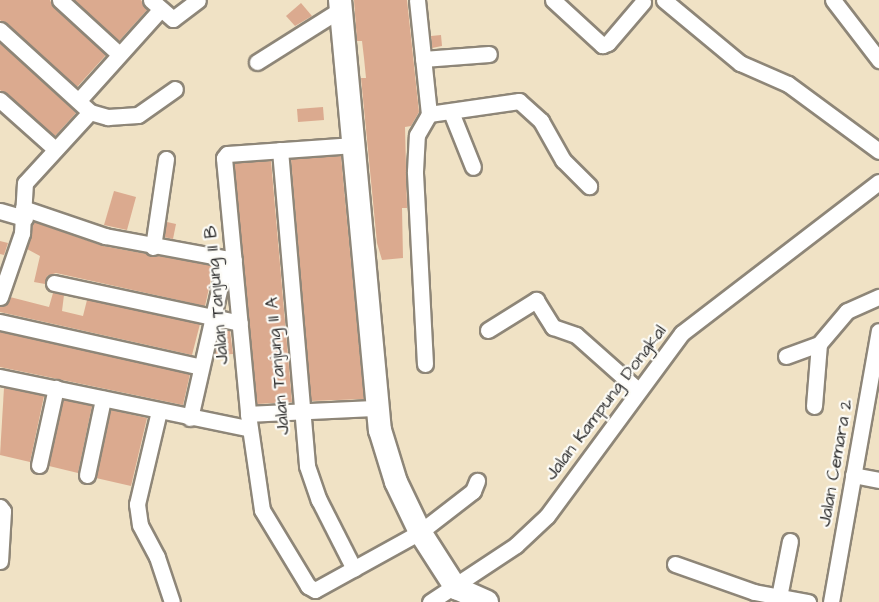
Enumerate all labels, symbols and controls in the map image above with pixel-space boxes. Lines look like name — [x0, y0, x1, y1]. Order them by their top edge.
street label: Jalan Tanjung II B — [200, 225, 234, 365]
street label: Jalan Tanjung II A — [261, 296, 295, 436]
street label: Jalan Kampung Dongkal — [541, 321, 671, 485]
street label: Jalan Cemara 2 — [814, 398, 858, 528]

